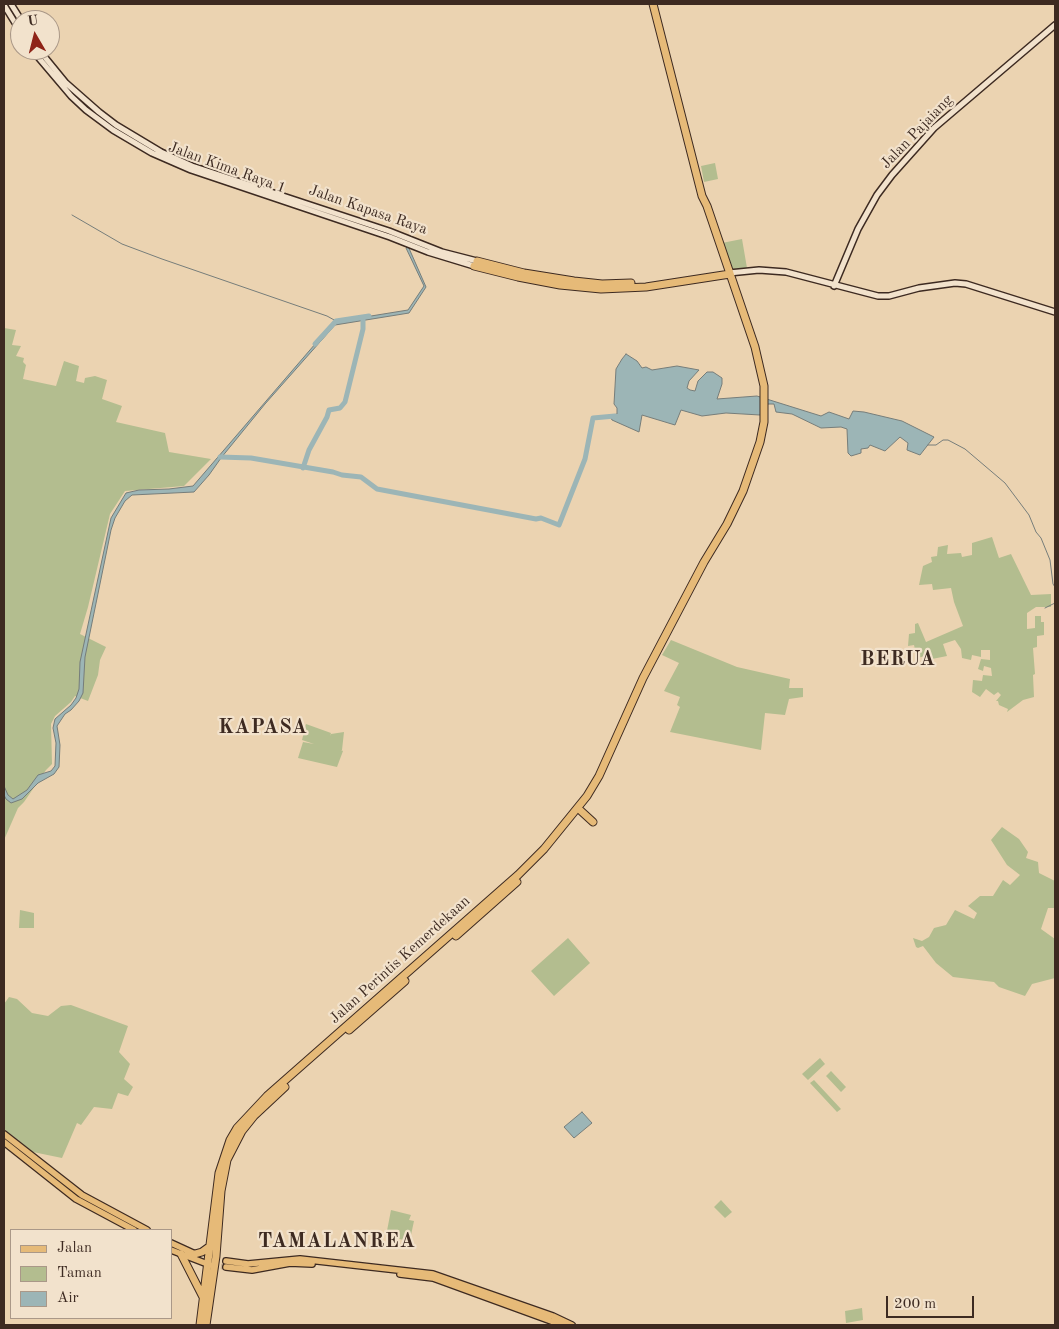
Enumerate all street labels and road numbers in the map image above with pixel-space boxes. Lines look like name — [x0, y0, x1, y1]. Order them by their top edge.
street label: Jalan Pajaiang — [877, 91, 957, 173]
street label: Jalan Kima Raya 1 — [166, 138, 288, 198]
street label: Jalan Kapasa Raya — [306, 181, 430, 239]
street label: Jalan Perintis Kemerdekaan — [326, 892, 474, 1028]

